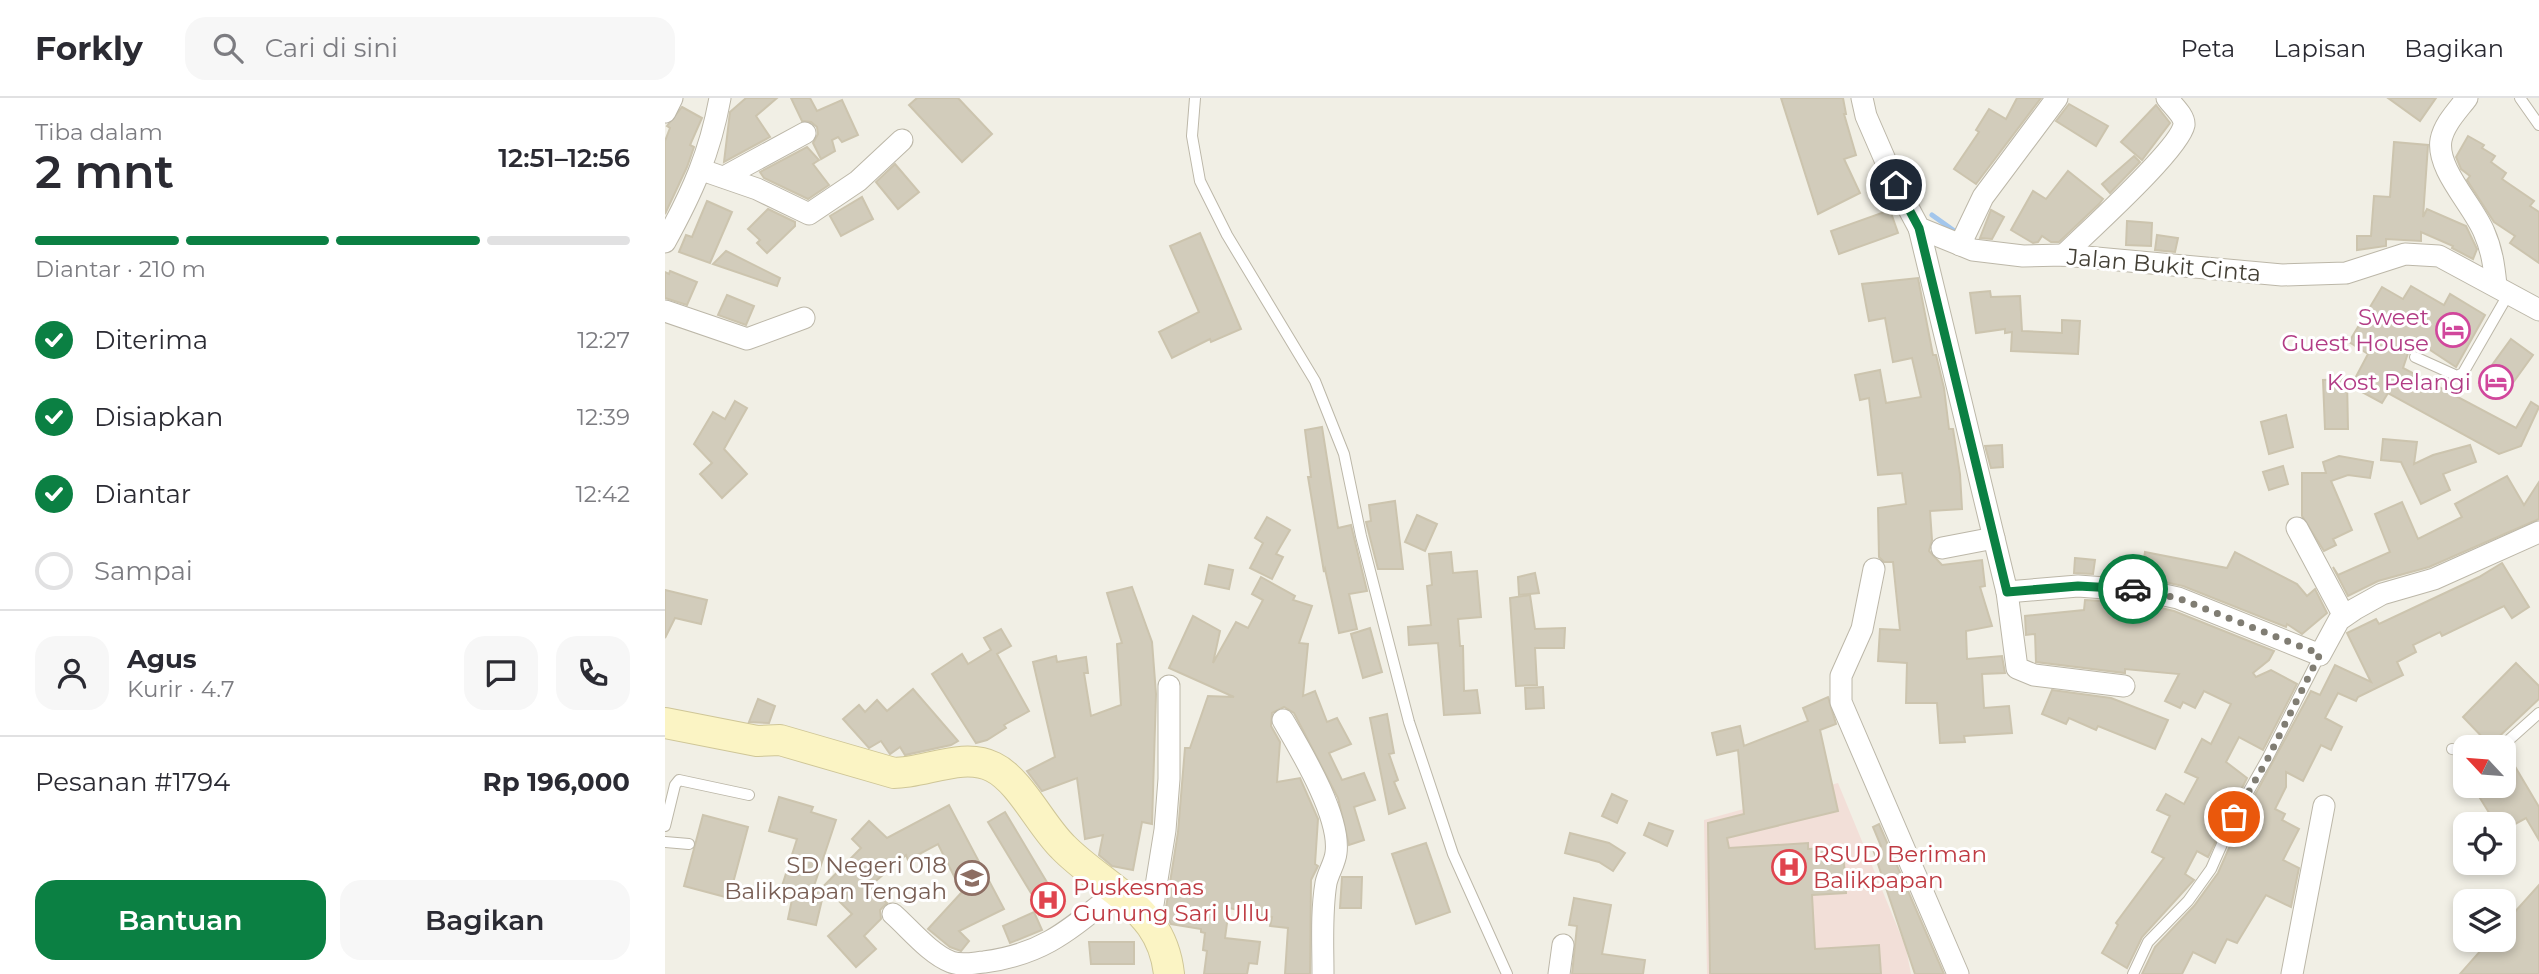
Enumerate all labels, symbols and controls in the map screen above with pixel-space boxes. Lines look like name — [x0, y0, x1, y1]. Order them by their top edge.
search box — [185, 17, 675, 80]
text: Forkly — [35, 28, 143, 68]
icon: search — [209, 29, 247, 67]
text: Cari di sini — [265, 32, 398, 64]
text: Peta — [2180, 34, 2235, 63]
text: Lapisan — [2273, 34, 2366, 63]
text: Bagikan — [2404, 34, 2504, 63]
text: Tiba dalam — [35, 118, 163, 146]
text: 12:51–12:56 — [498, 142, 630, 174]
text: 2 mnt — [35, 143, 174, 200]
pin — [1866, 155, 1926, 215]
icon: home — [1877, 166, 1915, 204]
street label: Jalan Bukit Cinta — [2065, 242, 2262, 287]
text: Diantar · 210 m — [35, 255, 206, 283]
place label: Sweet Guest House — [2282, 303, 2429, 357]
hotel icon: Sweet Guest House — [2434, 311, 2472, 349]
icon: check — [35, 321, 73, 359]
text: Diterima — [94, 324, 208, 356]
text: 12:27 — [577, 326, 630, 354]
hotel icon: Kost Pelangi — [2477, 363, 2515, 401]
place label: Kost Pelangi — [2327, 368, 2471, 396]
icon: check — [35, 398, 73, 436]
text: Disiapkan — [94, 401, 223, 433]
text: 12:39 — [577, 403, 630, 431]
icon: check — [35, 475, 73, 513]
text: Diantar — [94, 478, 191, 510]
text: 12:42 — [576, 480, 630, 508]
courier — [2098, 554, 2168, 624]
text: Sampai — [94, 555, 193, 587]
icon: car — [2114, 570, 2152, 608]
button: person — [35, 636, 109, 710]
button: chat — [464, 636, 538, 710]
button: phone — [556, 636, 630, 710]
text: Agus — [127, 643, 197, 675]
text: Kurir · 4.7 — [127, 675, 234, 703]
north arrow — [2453, 735, 2517, 798]
map controls — [2453, 735, 2516, 952]
text: Pesanan #1794 — [35, 766, 230, 798]
text: Rp 196,000 — [483, 766, 630, 798]
pin — [2204, 787, 2264, 847]
icon: bag — [2215, 798, 2253, 836]
button: locate — [2453, 812, 2516, 875]
place label: RSUD Beriman Balikpapan — [1813, 840, 1987, 894]
hospital icon: RSUD Beriman Balikpapan — [1770, 848, 1808, 886]
place label: SD Negeri 018 Balikpapan Tengah — [724, 851, 947, 905]
school or university icon: SD Negeri 018 Balikpapan Tengah — [953, 859, 991, 897]
place label: Puskesmas Gunung Sari Ullu — [1073, 873, 1270, 927]
button: Bantuan — [35, 880, 326, 960]
button: Bagikan — [340, 880, 630, 960]
hospital icon: Puskesmas Gunung Sari Ullu — [1029, 881, 1067, 919]
button: layers — [2453, 889, 2516, 952]

